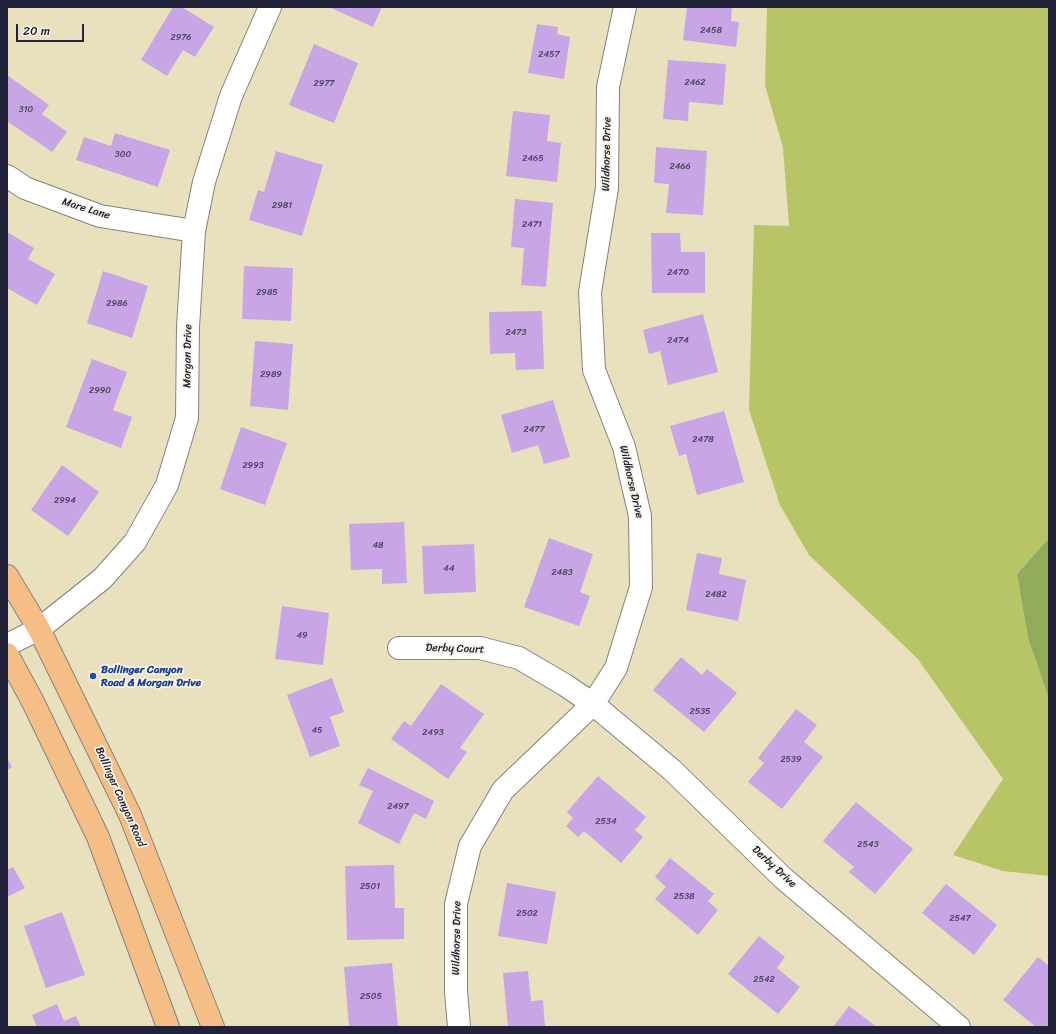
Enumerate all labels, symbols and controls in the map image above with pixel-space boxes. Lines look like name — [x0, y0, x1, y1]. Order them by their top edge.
scale bar — [18, 16, 86, 42]
text: 20 m — [23, 20, 50, 42]
house number: 2458 — [700, 26, 722, 36]
house number: 2976 — [171, 33, 191, 43]
house number: 2457 — [538, 50, 560, 60]
house number: 2462 — [684, 78, 706, 88]
house number: 2977 — [314, 79, 334, 89]
house number: 310 — [19, 105, 33, 115]
street label: Wildhorse Drive — [600, 117, 614, 191]
house number: 300 — [115, 150, 131, 160]
house number: 2465 — [522, 154, 544, 164]
house number: 2466 — [669, 162, 691, 172]
street label: Mare Lane — [60, 195, 112, 223]
house number: 2981 — [272, 201, 292, 211]
house number: 2471 — [522, 220, 542, 230]
house number: 2470 — [667, 268, 689, 278]
house number: 2985 — [256, 288, 278, 298]
house number: 2986 — [106, 299, 128, 309]
street label: Morgan Drive — [181, 324, 195, 388]
house number: 2473 — [506, 328, 526, 338]
house number: 2474 — [667, 336, 689, 346]
house number: 2989 — [260, 370, 282, 380]
house number: 2990 — [89, 386, 111, 396]
house number: 2477 — [523, 425, 545, 435]
house number: 2478 — [692, 435, 714, 445]
street label: Wildhorse Drive — [616, 444, 646, 520]
house number: 2993 — [242, 461, 264, 471]
house number: 2994 — [54, 496, 76, 506]
house number: 48 — [372, 541, 384, 551]
house number: 44 — [443, 564, 455, 574]
house number: 2483 — [551, 568, 573, 578]
house number: 2482 — [705, 590, 727, 600]
house number: 49 — [296, 631, 308, 641]
street label: Derby Court — [425, 641, 485, 657]
place label: Bollinger Canyon Road & Morgan Drive — [101, 663, 201, 689]
marker: Bollinger Canyon Road & Morgan Drive — [88, 671, 98, 681]
house number: 2535 — [689, 707, 711, 717]
house number: 45 — [311, 726, 323, 736]
house number: 2493 — [422, 728, 444, 738]
street label: Bollinger Canyon Road — [92, 745, 148, 849]
house number: 2539 — [780, 755, 802, 765]
house number: 2497 — [387, 802, 409, 812]
house number: 2534 — [595, 817, 617, 827]
house number: 2543 — [857, 840, 879, 850]
street label: Derby Drive — [749, 843, 799, 891]
house number: 2501 — [360, 882, 380, 892]
house number: 2538 — [673, 892, 695, 902]
street label: Wildhorse Drive — [450, 901, 464, 975]
house number: 2502 — [516, 909, 538, 919]
house number: 2547 — [949, 914, 971, 924]
house number: 2542 — [753, 975, 775, 985]
house number: 2505 — [360, 992, 382, 1002]

